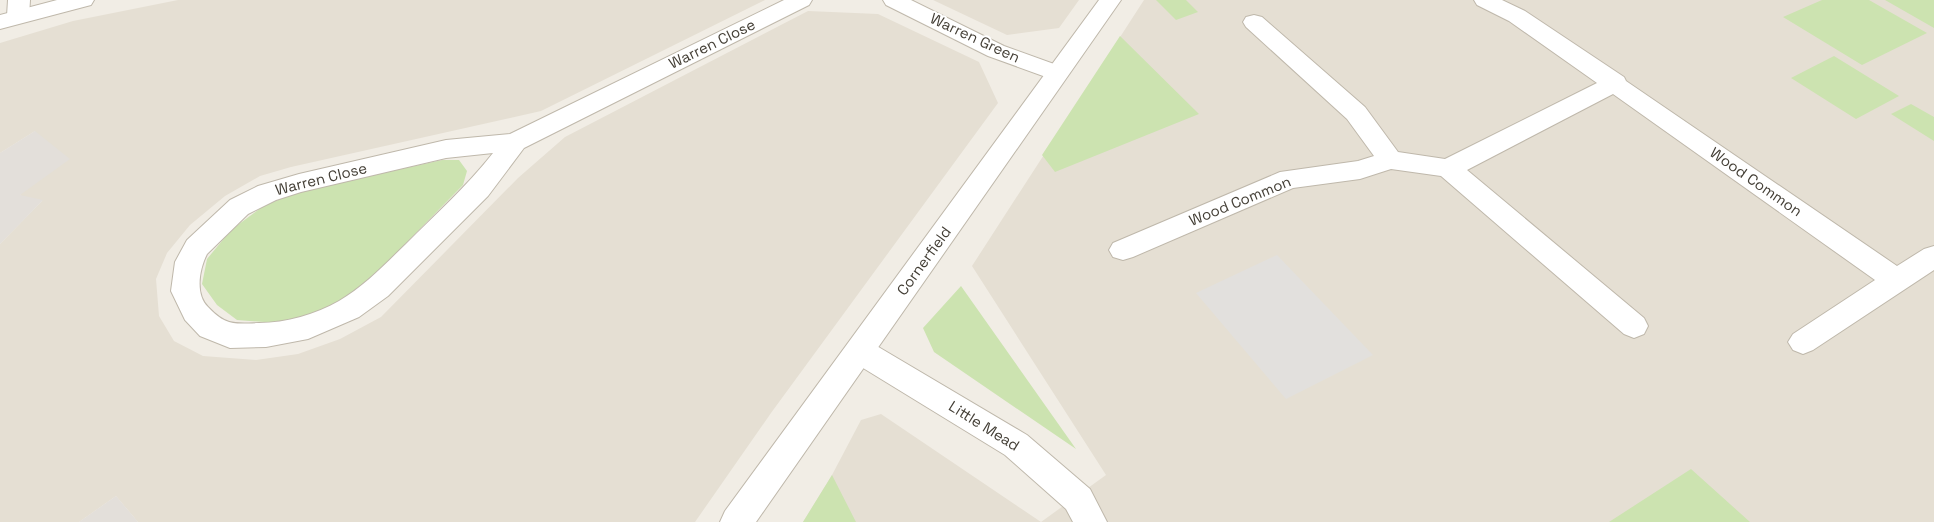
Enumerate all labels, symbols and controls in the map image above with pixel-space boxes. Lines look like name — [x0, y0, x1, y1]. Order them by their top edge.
street label: Warren Green — [927, 8, 1023, 67]
street label: Warren Close — [665, 14, 758, 73]
street label: Wood Common — [1707, 143, 1806, 220]
street label: Warren Close — [273, 158, 369, 199]
street label: Wood Common — [1186, 171, 1294, 230]
street label: Cornerfield — [892, 223, 955, 299]
street label: Little Mead — [945, 396, 1023, 455]

